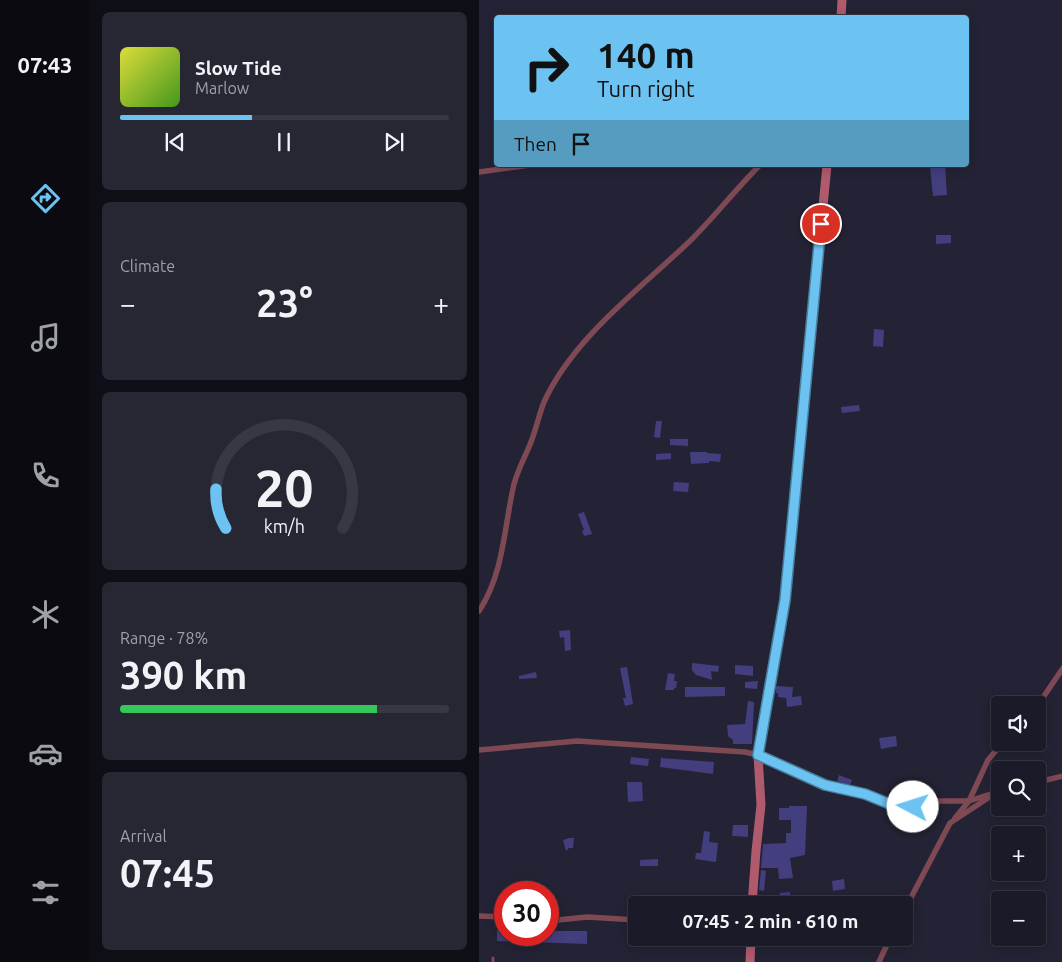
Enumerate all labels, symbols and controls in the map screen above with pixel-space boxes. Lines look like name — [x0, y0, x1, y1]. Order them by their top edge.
icon: right — [514, 35, 579, 100]
text: 140 m — [597, 35, 695, 75]
text: 07:43 — [17, 52, 73, 77]
text: Slow Tide — [195, 57, 282, 79]
text: Turn right — [597, 76, 695, 101]
text: Marlow — [195, 79, 249, 97]
icon: previous — [161, 128, 189, 156]
icon: pause — [270, 128, 298, 156]
icon: next — [380, 128, 408, 156]
icon: arrive — [567, 130, 595, 158]
text: Then — [514, 133, 557, 155]
icon: directions — [28, 181, 63, 216]
pin — [800, 203, 842, 245]
icon: arrive — [807, 210, 835, 238]
text: Climate — [120, 257, 175, 275]
text: 23° — [256, 282, 313, 324]
text: − — [120, 288, 136, 319]
text: + — [433, 288, 449, 319]
icon: music — [28, 320, 63, 355]
icon: phone — [28, 458, 63, 493]
text: 20 — [255, 459, 314, 517]
text: km/h — [264, 516, 305, 536]
icon: climate — [28, 597, 63, 632]
text: Range · 78% — [120, 629, 208, 647]
text: 390 km — [120, 654, 247, 696]
map controls — [991, 696, 1046, 946]
button: sound — [991, 696, 1046, 751]
icon: car — [28, 736, 63, 771]
button: search — [991, 761, 1046, 816]
position arrow — [886, 780, 938, 832]
button: + — [991, 826, 1046, 881]
text: Arrival — [120, 827, 167, 845]
text: 07:45 — [120, 852, 215, 894]
icon: filters — [28, 875, 63, 910]
speed limit sign: 30 — [494, 881, 559, 946]
button: − — [991, 891, 1046, 946]
text: 07:45 · 2 min · 610 m — [683, 910, 858, 932]

